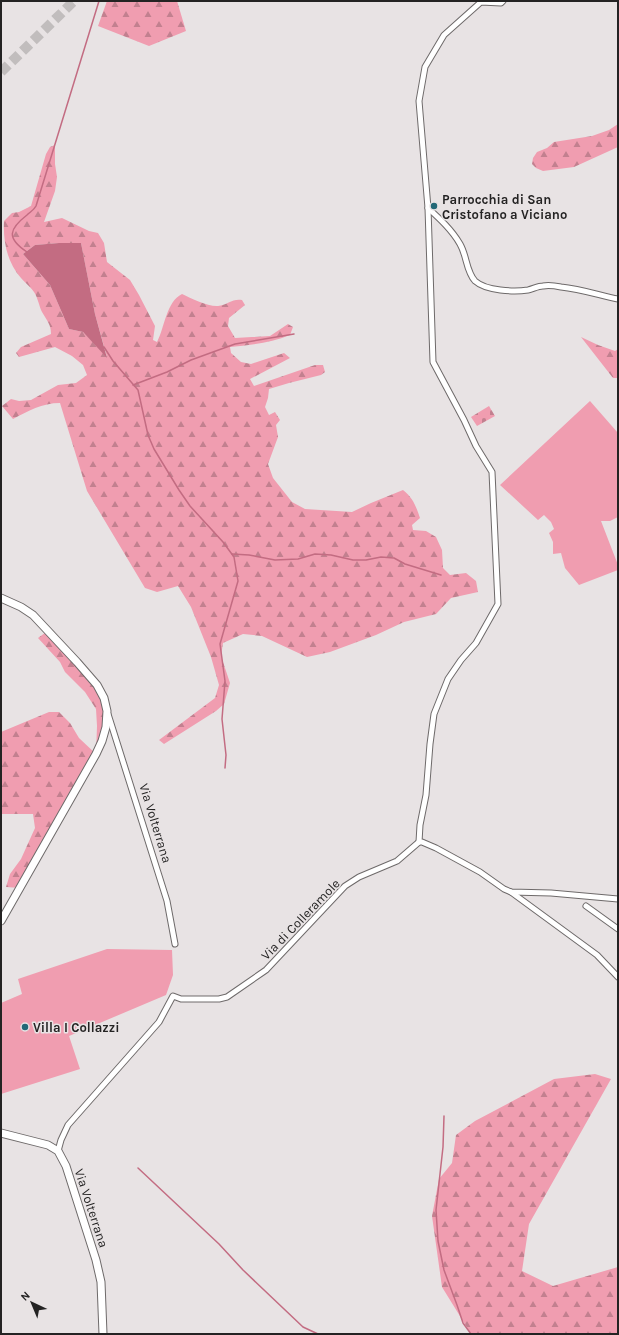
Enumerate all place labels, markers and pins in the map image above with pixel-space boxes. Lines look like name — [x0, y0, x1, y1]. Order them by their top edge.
place label: Parrocchia di San Cristofano a Viciano — [442, 192, 567, 222]
marker: Parrocchia di San Cristofano a Viciano — [429, 201, 439, 211]
place label: Villa I Collazzi — [33, 1020, 119, 1035]
marker: Villa I Collazzi — [20, 1022, 30, 1032]

